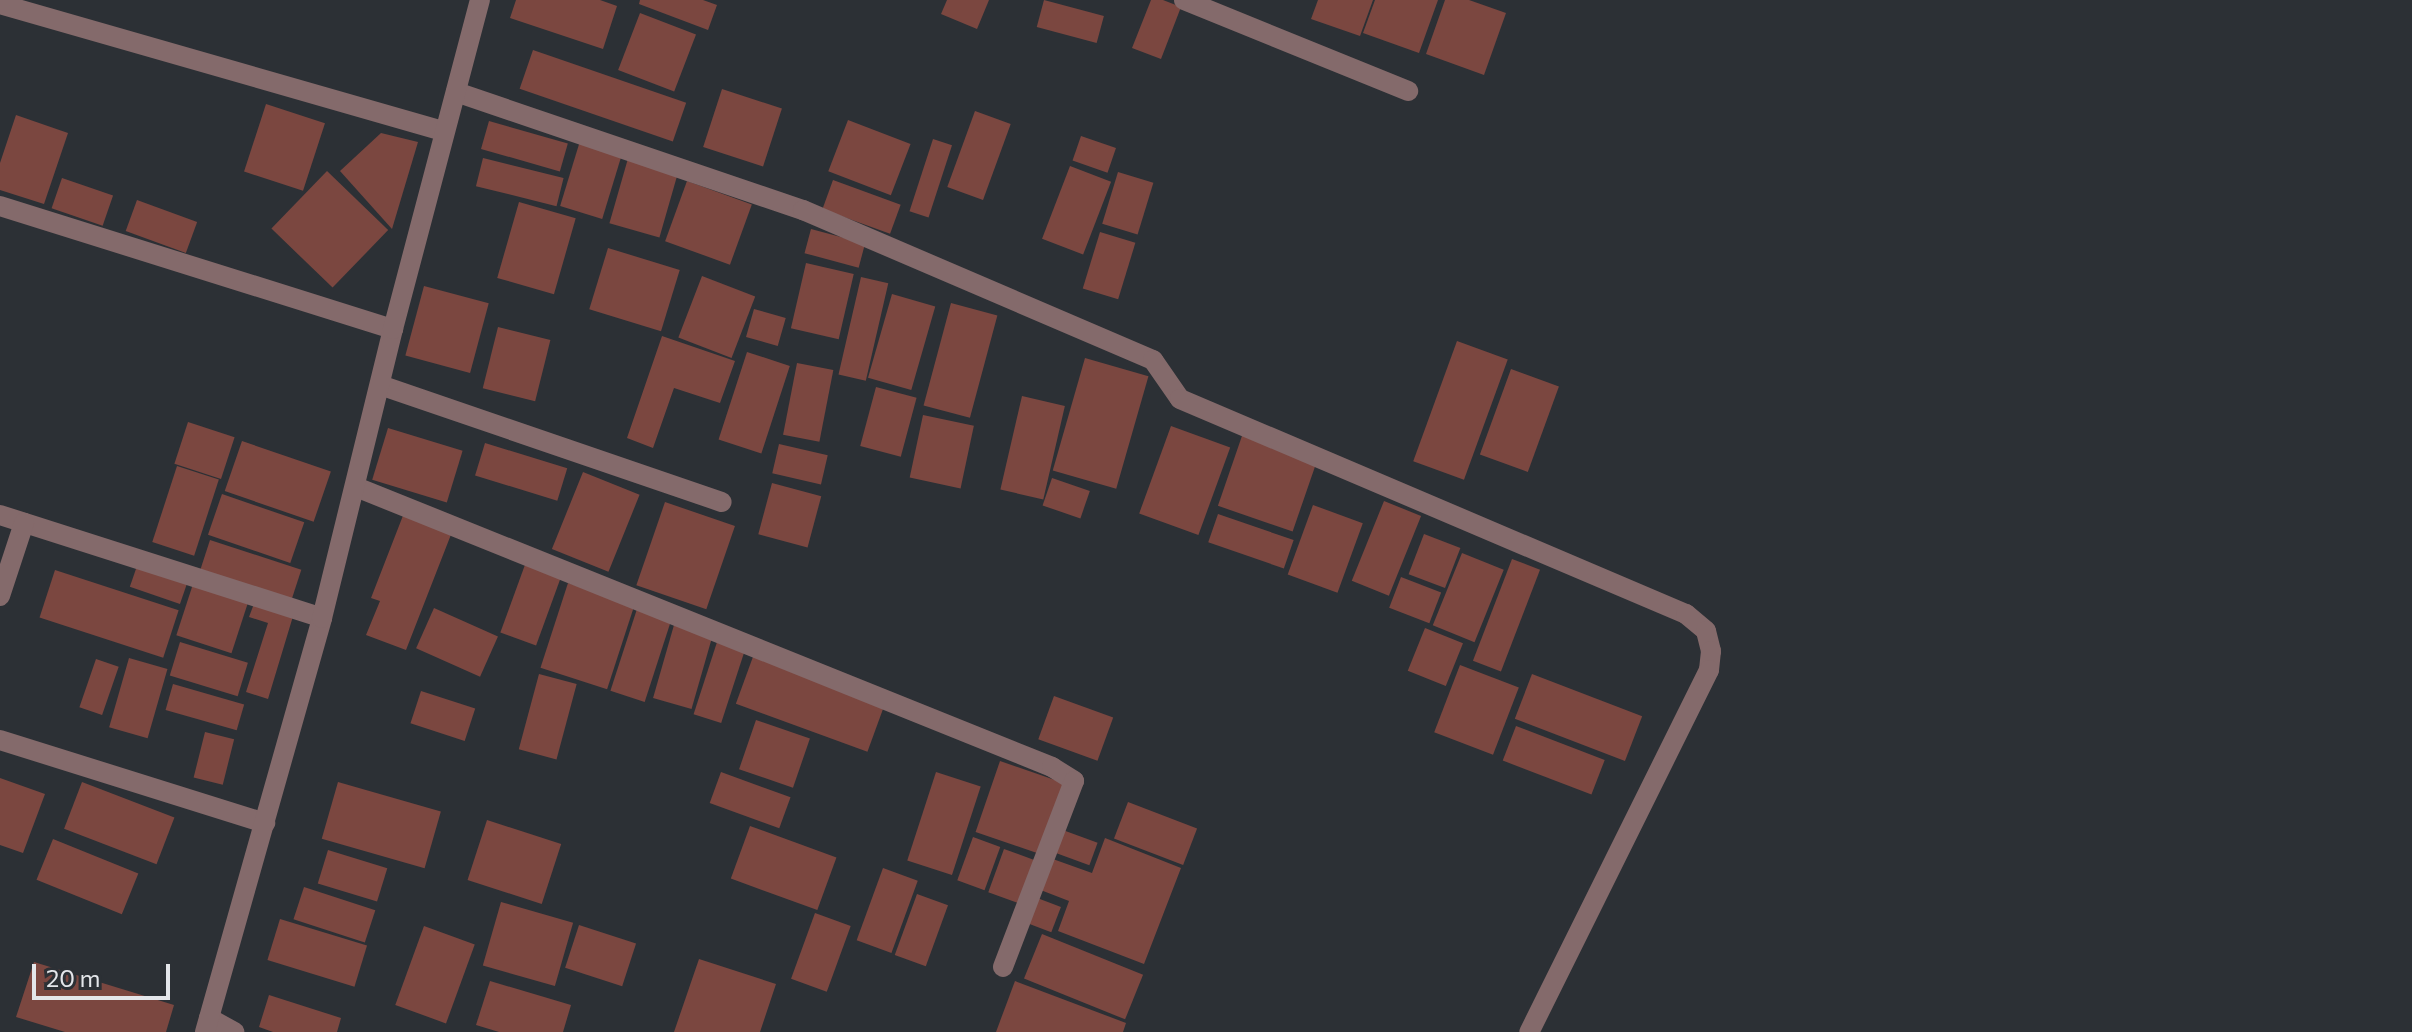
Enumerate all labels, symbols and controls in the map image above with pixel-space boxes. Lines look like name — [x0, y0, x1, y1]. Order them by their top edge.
scale bar — [36, 948, 174, 998]
text: 20 m — [46, 963, 100, 992]

